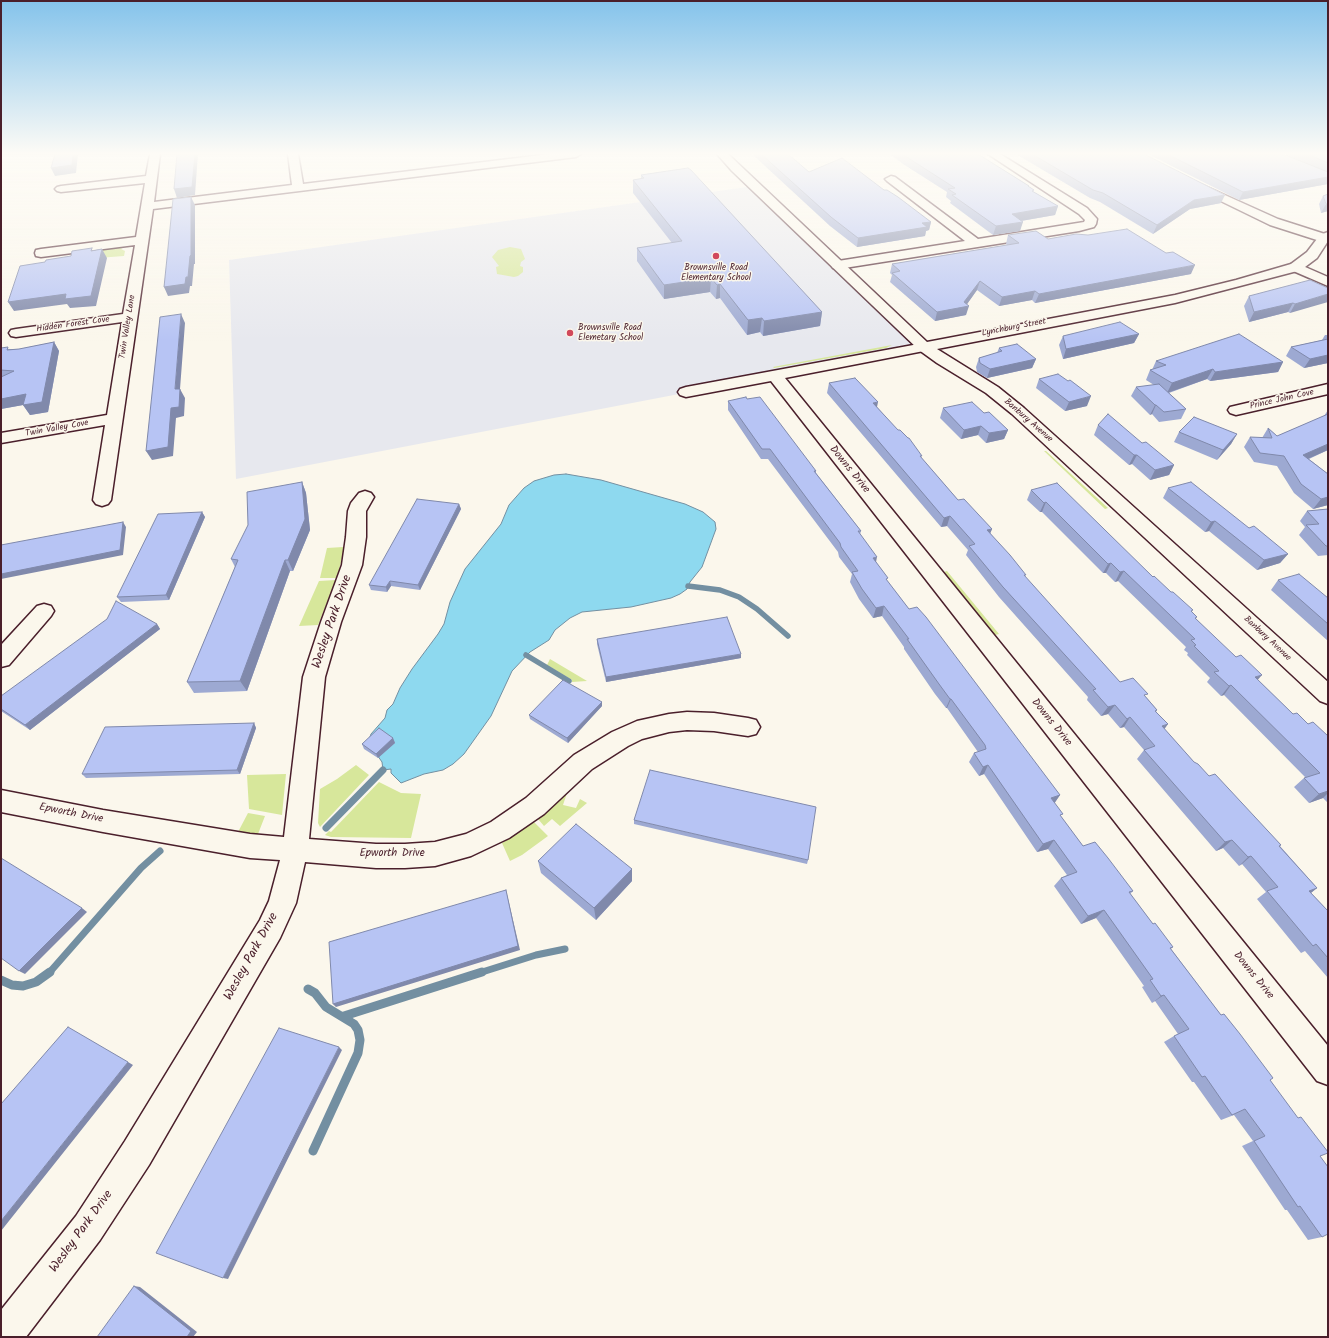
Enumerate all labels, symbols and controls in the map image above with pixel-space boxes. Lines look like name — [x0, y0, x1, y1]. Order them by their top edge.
marker: Brownsville Road Elementary School — [711, 251, 721, 261]
place label: Brownsville Road Elementary School — [681, 263, 751, 284]
street label: Twin Valley Lane — [118, 294, 138, 360]
street label: Hidden Forest Cove — [36, 315, 110, 335]
street label: Lynchburg Street — [981, 316, 1047, 340]
place label: Brownsville Road Elemetary School — [578, 323, 643, 344]
marker: Brownsville Road Elemetary School — [565, 328, 575, 338]
street label: Prince John Cove — [1249, 387, 1315, 413]
street label: Banbury Avenue — [1001, 397, 1055, 445]
street label: Twin Valley Cove — [25, 418, 89, 440]
street label: Downs Drive — [826, 444, 872, 496]
street label: Wesley Park Drive — [310, 573, 356, 671]
street label: Banbury Avenue — [1241, 614, 1293, 664]
street label: Downs Drive — [1028, 697, 1074, 749]
street label: Epworth Drive — [38, 801, 104, 827]
street label: Epworth Drive — [359, 847, 425, 861]
street label: Wesley Park Drive — [221, 910, 283, 1004]
street label: Downs Drive — [1230, 950, 1276, 1002]
street label: Wesley Park Drive — [47, 1188, 117, 1276]

